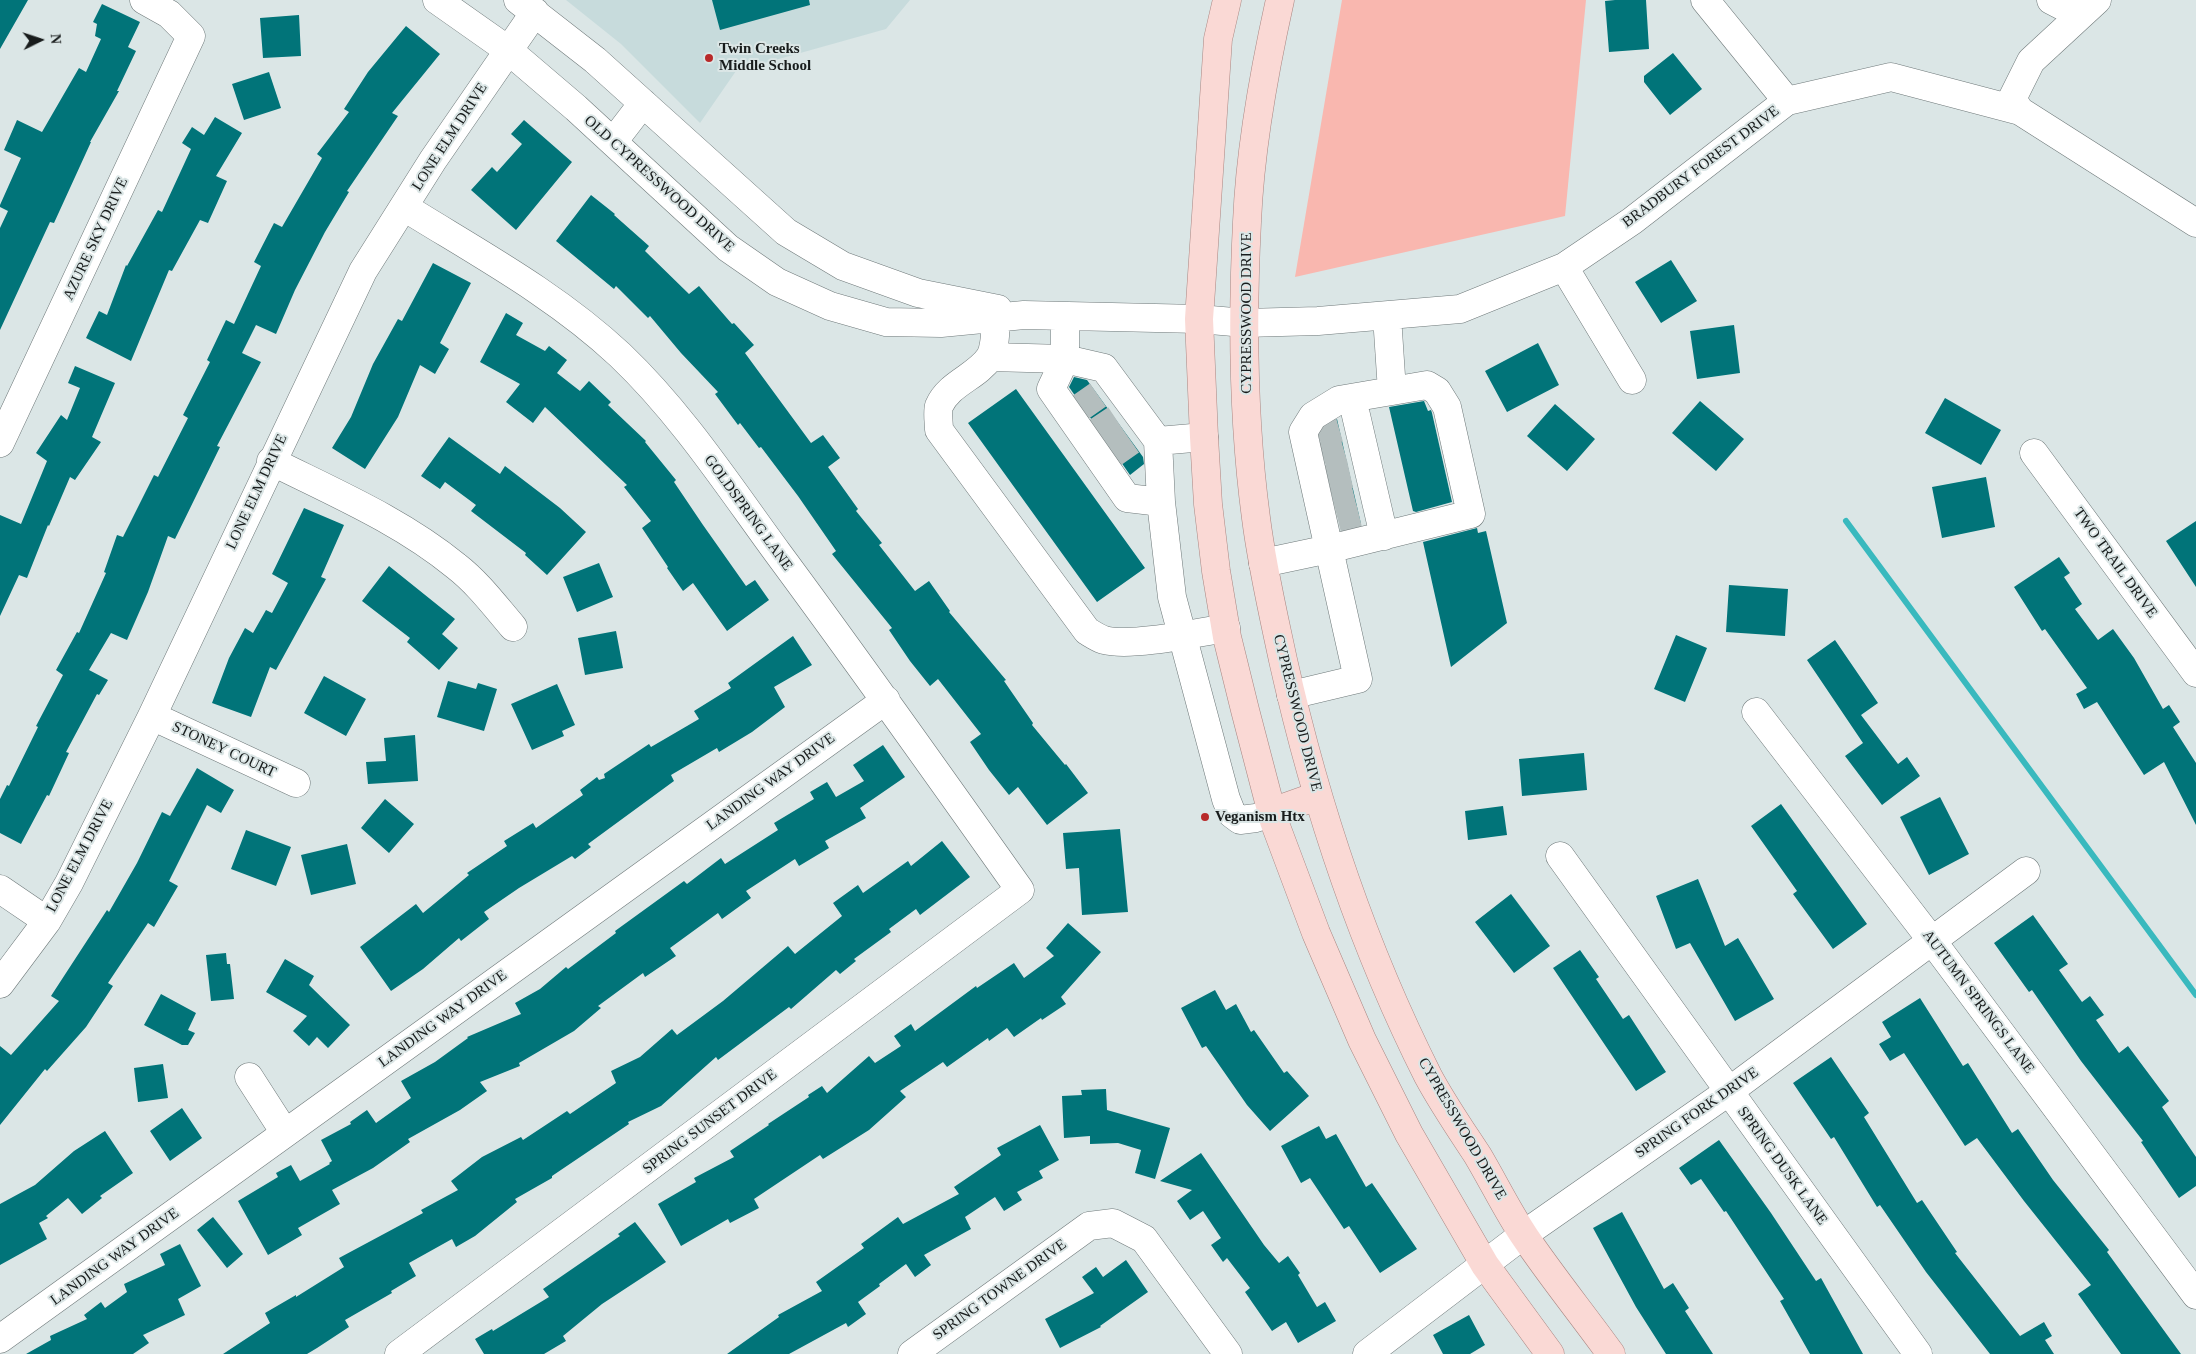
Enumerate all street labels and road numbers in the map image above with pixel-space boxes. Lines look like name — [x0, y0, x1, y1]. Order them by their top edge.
street label: LONE ELM DRIVE — [408, 80, 492, 194]
street label: BRADBURY FOREST DRIVE — [1619, 102, 1783, 232]
street label: OLD CYPRESSWOOD DRIVE — [580, 112, 738, 256]
street label: AZURE SKY DRIVE — [60, 175, 132, 303]
street label: CYPRESSWOOD DRIVE — [1238, 232, 1256, 394]
street label: LONE ELM DRIVE — [222, 432, 292, 552]
street label: GOLDSPRING LANE — [700, 452, 796, 574]
street label: TWO TRAIL DRIVE — [2069, 504, 2161, 622]
street label: CYPRESSWOOD DRIVE — [1269, 633, 1325, 793]
street label: STONEY COURT — [169, 718, 279, 782]
street label: LANDING WAY DRIVE — [703, 729, 839, 835]
street label: LONE ELM DRIVE — [43, 797, 117, 915]
street label: AUTUMN SPRINGS LANE — [1918, 927, 2038, 1077]
street label: LANDING WAY DRIVE — [375, 966, 511, 1072]
street label: CYPRESSWOOD DRIVE — [1414, 1055, 1510, 1203]
street label: SPRING FORK DRIVE — [1632, 1064, 1762, 1162]
street label: SPRING SUNSET DRIVE — [639, 1066, 781, 1178]
street label: SPRING DUSK LANE — [1733, 1103, 1831, 1229]
street label: LANDING WAY DRIVE — [47, 1204, 183, 1310]
street label: SPRING TOWNE DRIVE — [930, 1236, 1070, 1344]

